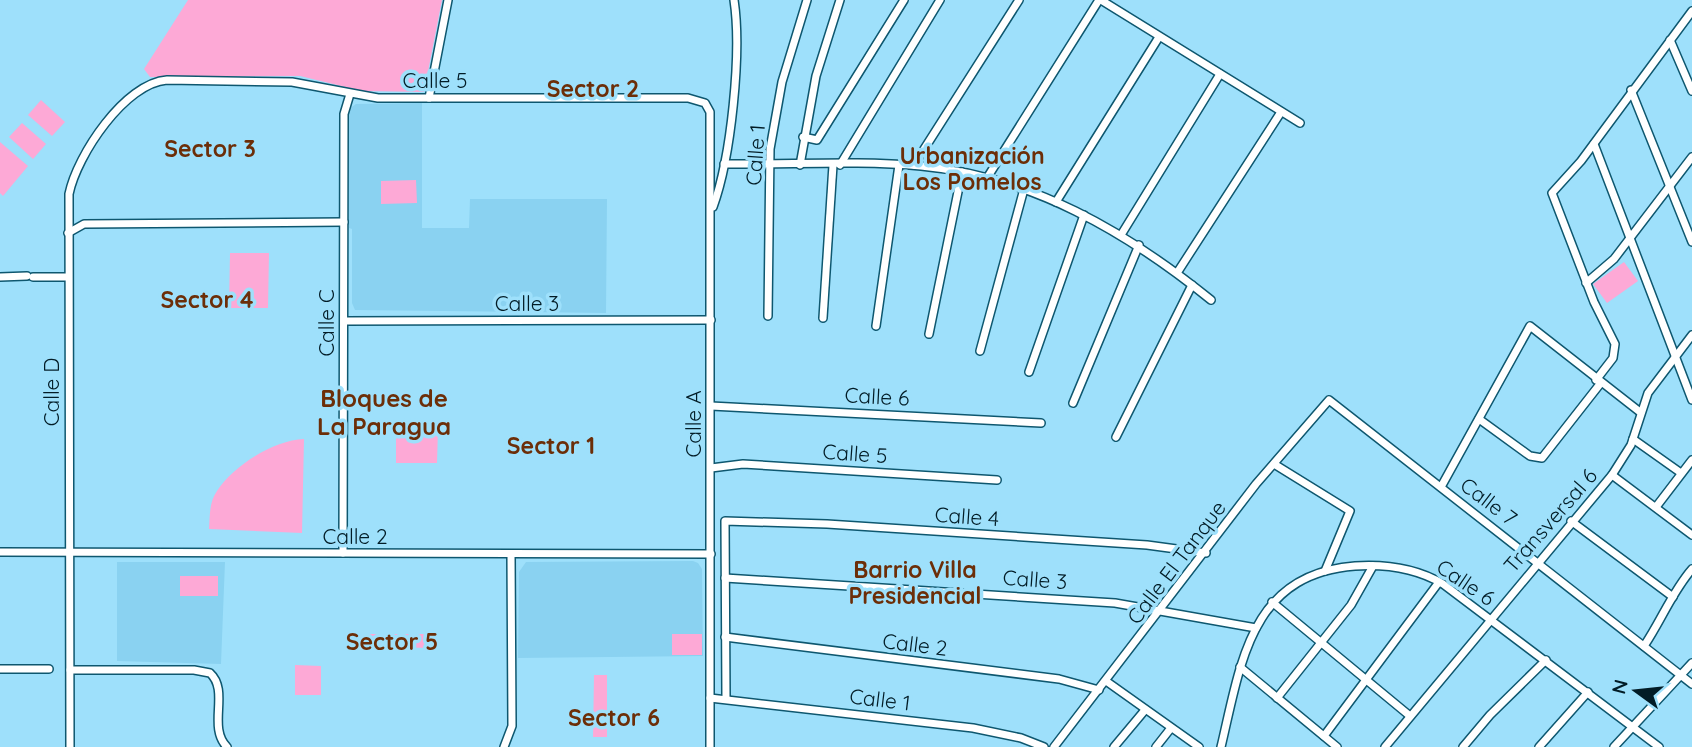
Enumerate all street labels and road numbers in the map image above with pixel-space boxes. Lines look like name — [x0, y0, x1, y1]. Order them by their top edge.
street label: Calle 5 — [403, 67, 467, 93]
street label: Calle 1 — [740, 124, 770, 186]
street label: Calle C — [313, 289, 339, 357]
street label: Calle 3 — [495, 290, 559, 316]
street label: Calle D — [38, 358, 64, 426]
street label: Calle 6 — [844, 381, 910, 411]
street label: Calle A — [680, 390, 706, 458]
street label: Calle 5 — [822, 438, 888, 468]
street label: Transversal 6 — [1498, 463, 1602, 577]
street label: Calle 7 — [1456, 471, 1523, 531]
street label: Calle El Tanque — [1121, 495, 1231, 629]
street label: Calle 4 — [934, 501, 1000, 531]
street label: Calle 2 — [322, 523, 388, 549]
street label: Calle 6 — [1432, 553, 1500, 611]
street label: Calle 3 — [1002, 564, 1068, 594]
street label: Calle 2 — [881, 627, 949, 661]
street label: Calle 1 — [848, 682, 912, 716]

